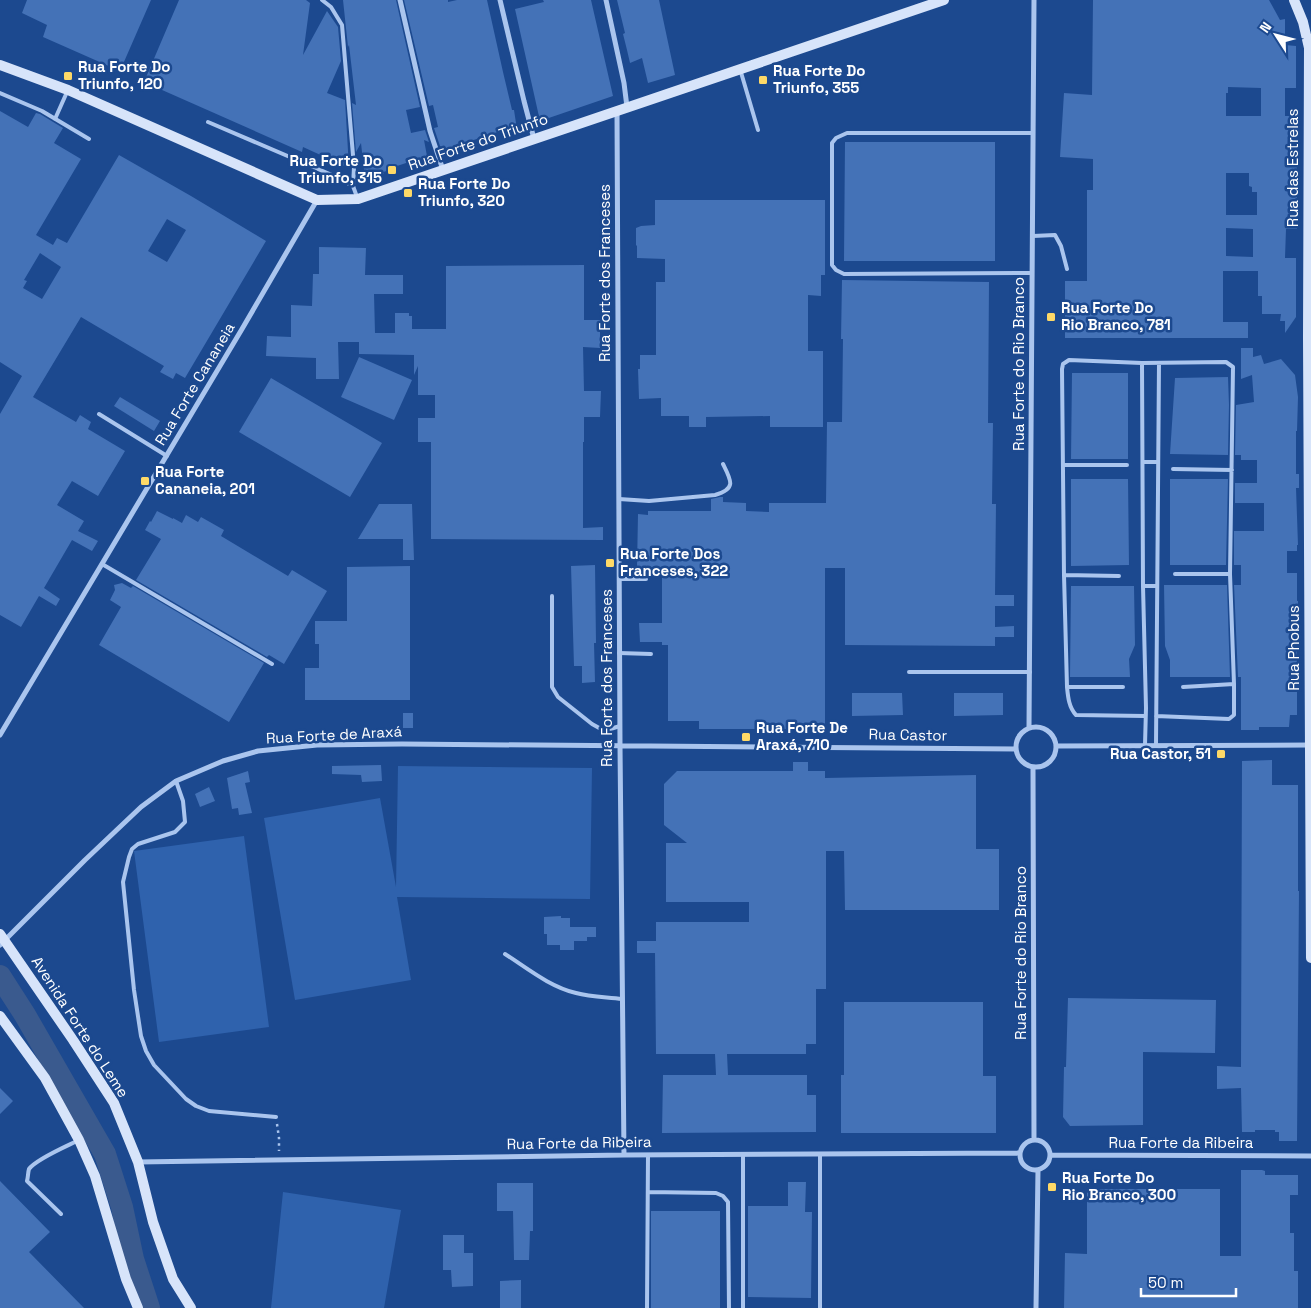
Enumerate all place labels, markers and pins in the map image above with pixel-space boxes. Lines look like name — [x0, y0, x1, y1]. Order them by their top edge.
place label: Rua Forte Do Triunfo, 120 — [78, 57, 170, 93]
place label: Rua Forte Do Triunfo, 355 — [773, 61, 865, 97]
marker: Rua Forte Do Triunfo, 120 — [62, 70, 74, 82]
marker: Rua Forte Do Triunfo, 355 — [757, 74, 769, 86]
place label: Rua Forte Do Triunfo, 315 — [290, 151, 382, 187]
marker: Rua Forte Do Triunfo, 315 — [386, 164, 398, 176]
place label: Rua Forte Do Triunfo, 320 — [418, 174, 510, 210]
marker: Rua Forte Do Triunfo, 320 — [402, 187, 414, 199]
place label: Rua Forte Do Rio Branco, 781 — [1061, 298, 1171, 334]
marker: Rua Forte Do Rio Branco, 781 — [1045, 311, 1057, 323]
place label: Rua Forte Cananeia, 201 — [155, 462, 255, 498]
marker: Rua Forte Cananeia, 201 — [139, 475, 151, 487]
place label: Rua Forte Dos Franceses, 322 — [620, 544, 728, 580]
marker: Rua Forte Dos Franceses, 322 — [604, 557, 616, 569]
place label: Rua Forte De Araxá, 710 — [756, 718, 848, 754]
marker: Rua Forte De Araxá, 710 — [740, 731, 752, 743]
place label: Rua Castor, 51 — [1110, 744, 1211, 763]
marker: Rua Castor, 51 — [1215, 748, 1227, 760]
place label: Rua Forte Do Rio Branco, 300 — [1062, 1168, 1176, 1204]
marker: Rua Forte Do Rio Branco, 300 — [1046, 1181, 1058, 1193]

